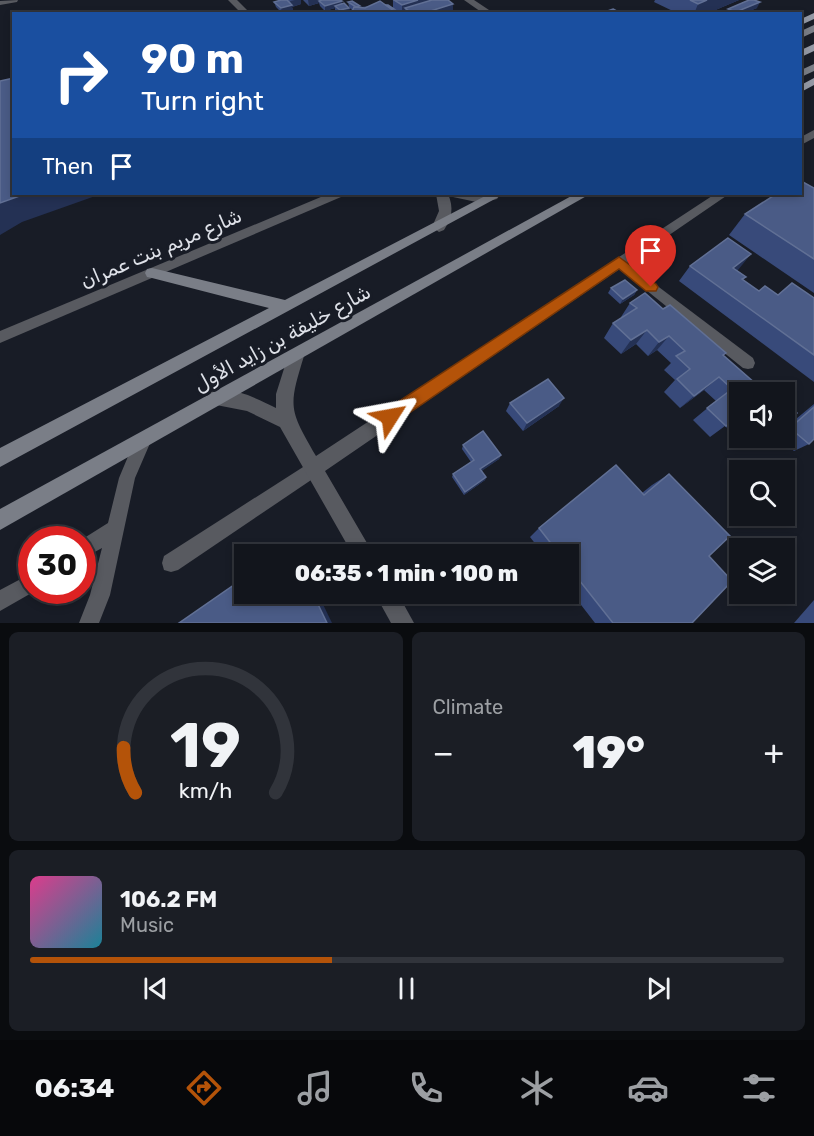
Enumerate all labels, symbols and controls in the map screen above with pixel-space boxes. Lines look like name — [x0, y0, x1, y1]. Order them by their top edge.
text: 90 m — [141, 34, 244, 84]
icon: right — [42, 36, 120, 114]
text: Turn right — [141, 85, 264, 117]
icon: arrive — [105, 150, 138, 183]
text: Then — [42, 153, 93, 180]
street label: شارع مريم بنت عمران — [77, 203, 246, 295]
pin — [625, 225, 676, 287]
icon: arrive — [634, 234, 667, 267]
street label: شارع خليفة بن زايد الأول — [189, 279, 376, 398]
map controls — [729, 382, 795, 604]
button: sound — [729, 382, 795, 448]
position arrow — [358, 385, 422, 449]
button: search — [729, 460, 795, 526]
speed limit sign: 30 — [18, 526, 96, 604]
button: layers — [729, 538, 795, 604]
text: 06:35 · 1 min · 100 m — [295, 560, 518, 587]
text: Climate — [433, 695, 503, 719]
text: 19 — [170, 709, 241, 783]
text: 19° — [572, 726, 645, 779]
text: − — [433, 733, 454, 772]
text: + — [763, 733, 784, 772]
text: km/h — [179, 779, 233, 804]
text: 106.2 FM — [120, 886, 217, 913]
text: Music — [120, 913, 174, 937]
icon: previous — [139, 972, 172, 1005]
icon: pause — [390, 972, 423, 1005]
icon: next — [642, 972, 675, 1005]
icon: directions — [183, 1067, 225, 1109]
icon: music — [294, 1067, 336, 1109]
icon: phone — [405, 1067, 447, 1109]
icon: climate — [516, 1067, 558, 1109]
icon: car — [627, 1067, 669, 1109]
icon: filters — [738, 1067, 780, 1109]
text: 06:34 — [34, 1072, 114, 1104]

